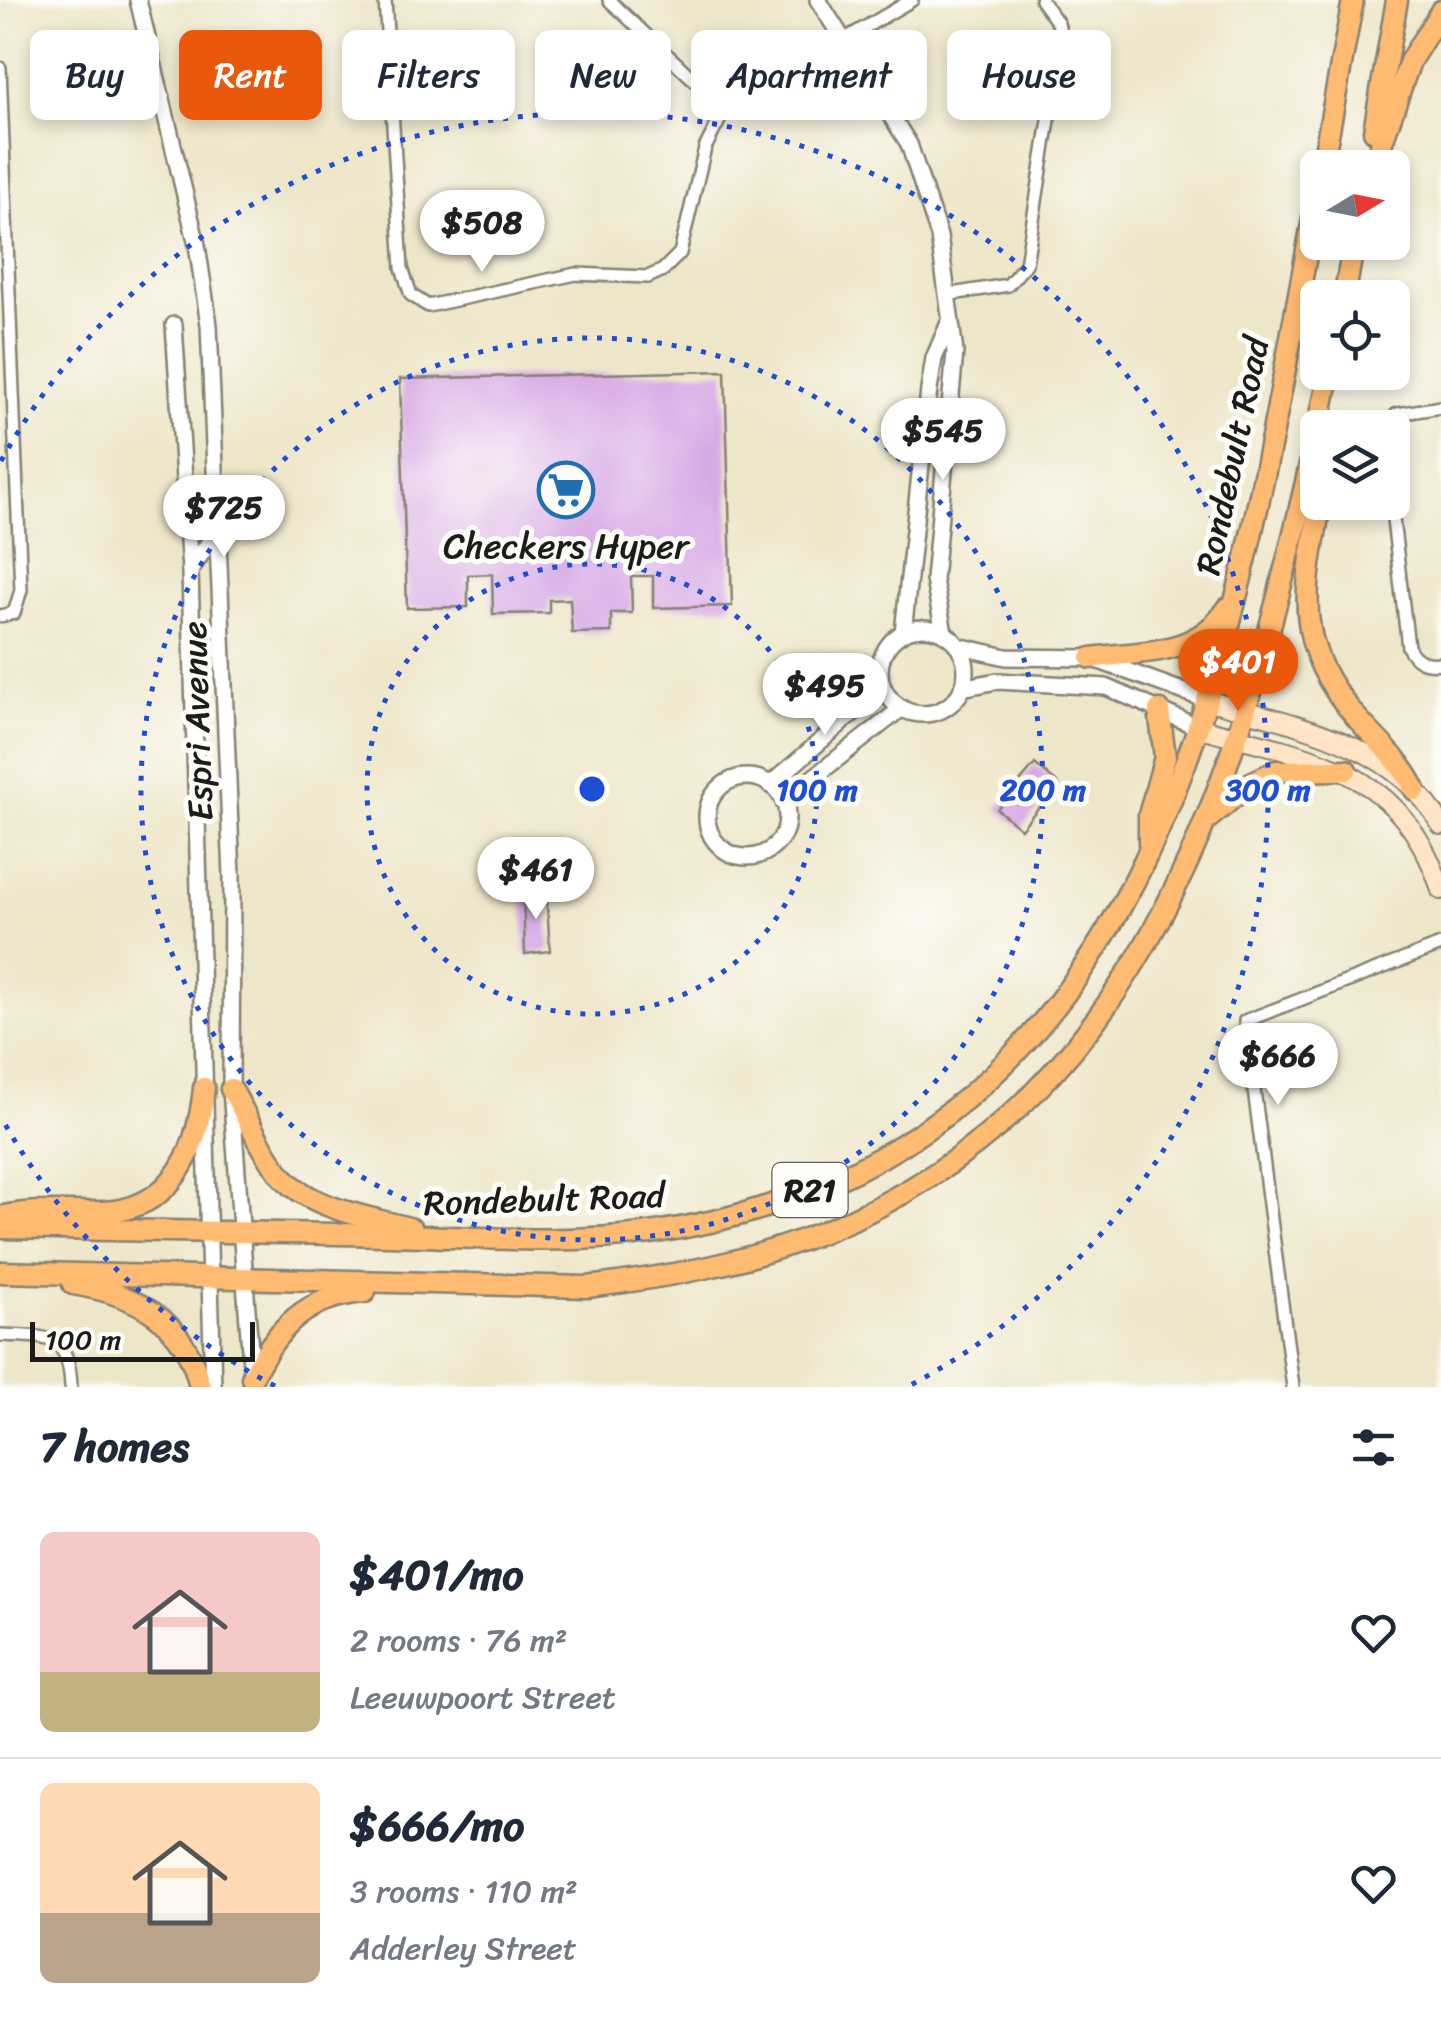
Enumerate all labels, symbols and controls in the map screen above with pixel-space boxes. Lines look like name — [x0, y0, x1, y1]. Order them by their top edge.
chip: Buy — [30, 30, 159, 120]
chip: Rent — [179, 30, 322, 120]
chip: Filters — [342, 30, 515, 120]
chip: New — [535, 30, 671, 120]
chip: Apartment — [691, 30, 927, 120]
chip: House — [947, 30, 1111, 120]
north arrow — [1300, 150, 1410, 260]
map controls — [1300, 150, 1410, 520]
pin: $508 — [423, 190, 541, 275]
text: $508 — [442, 194, 522, 251]
button: locate — [1300, 280, 1410, 390]
street label: Rondebult Road — [1177, 329, 1288, 580]
pin: $545 — [884, 398, 1002, 483]
text: $545 — [903, 402, 983, 459]
button: layers — [1300, 410, 1410, 520]
supermarket icon: Checkers Hyper — [536, 460, 596, 520]
pin: $725 — [165, 475, 283, 560]
text: $725 — [185, 479, 263, 536]
place label: Checkers Hyper — [443, 515, 691, 577]
street label: Espri Avenue — [163, 620, 231, 822]
pin: $401 — [1179, 629, 1297, 714]
text: $401 — [1200, 633, 1276, 690]
pin: $495 — [766, 653, 884, 738]
text: $495 — [785, 657, 865, 714]
text: 100 m — [776, 763, 858, 817]
text: 200 m — [1000, 763, 1086, 817]
text: 300 m — [1224, 763, 1311, 817]
centre of rings — [574, 771, 610, 807]
pin: $461 — [477, 837, 595, 922]
text: $461 — [499, 841, 573, 898]
pin: $666 — [1219, 1023, 1337, 1108]
text: $666 — [1240, 1027, 1316, 1084]
road number: R21 — [772, 1163, 848, 1217]
street label: Rondebult Road — [422, 1164, 668, 1234]
text: 100 m — [45, 1315, 121, 1364]
scale bar — [30, 1317, 255, 1362]
text: 7 homes — [40, 1410, 189, 1484]
icon: filters — [1346, 1420, 1401, 1475]
text: $401/mo — [350, 1538, 524, 1612]
icon: home — [120, 1572, 240, 1692]
icon: heart — [1346, 1605, 1401, 1660]
text: 2 rooms · 76 m² — [350, 1612, 567, 1669]
text: Leeuwpoort Street — [350, 1669, 616, 1726]
text: $666/mo — [350, 1789, 524, 1863]
icon: home — [120, 1823, 240, 1943]
icon: heart — [1346, 1856, 1401, 1911]
text: 3 rooms · 110 m² — [350, 1863, 578, 1920]
text: Adderley Street — [350, 1920, 577, 1977]

